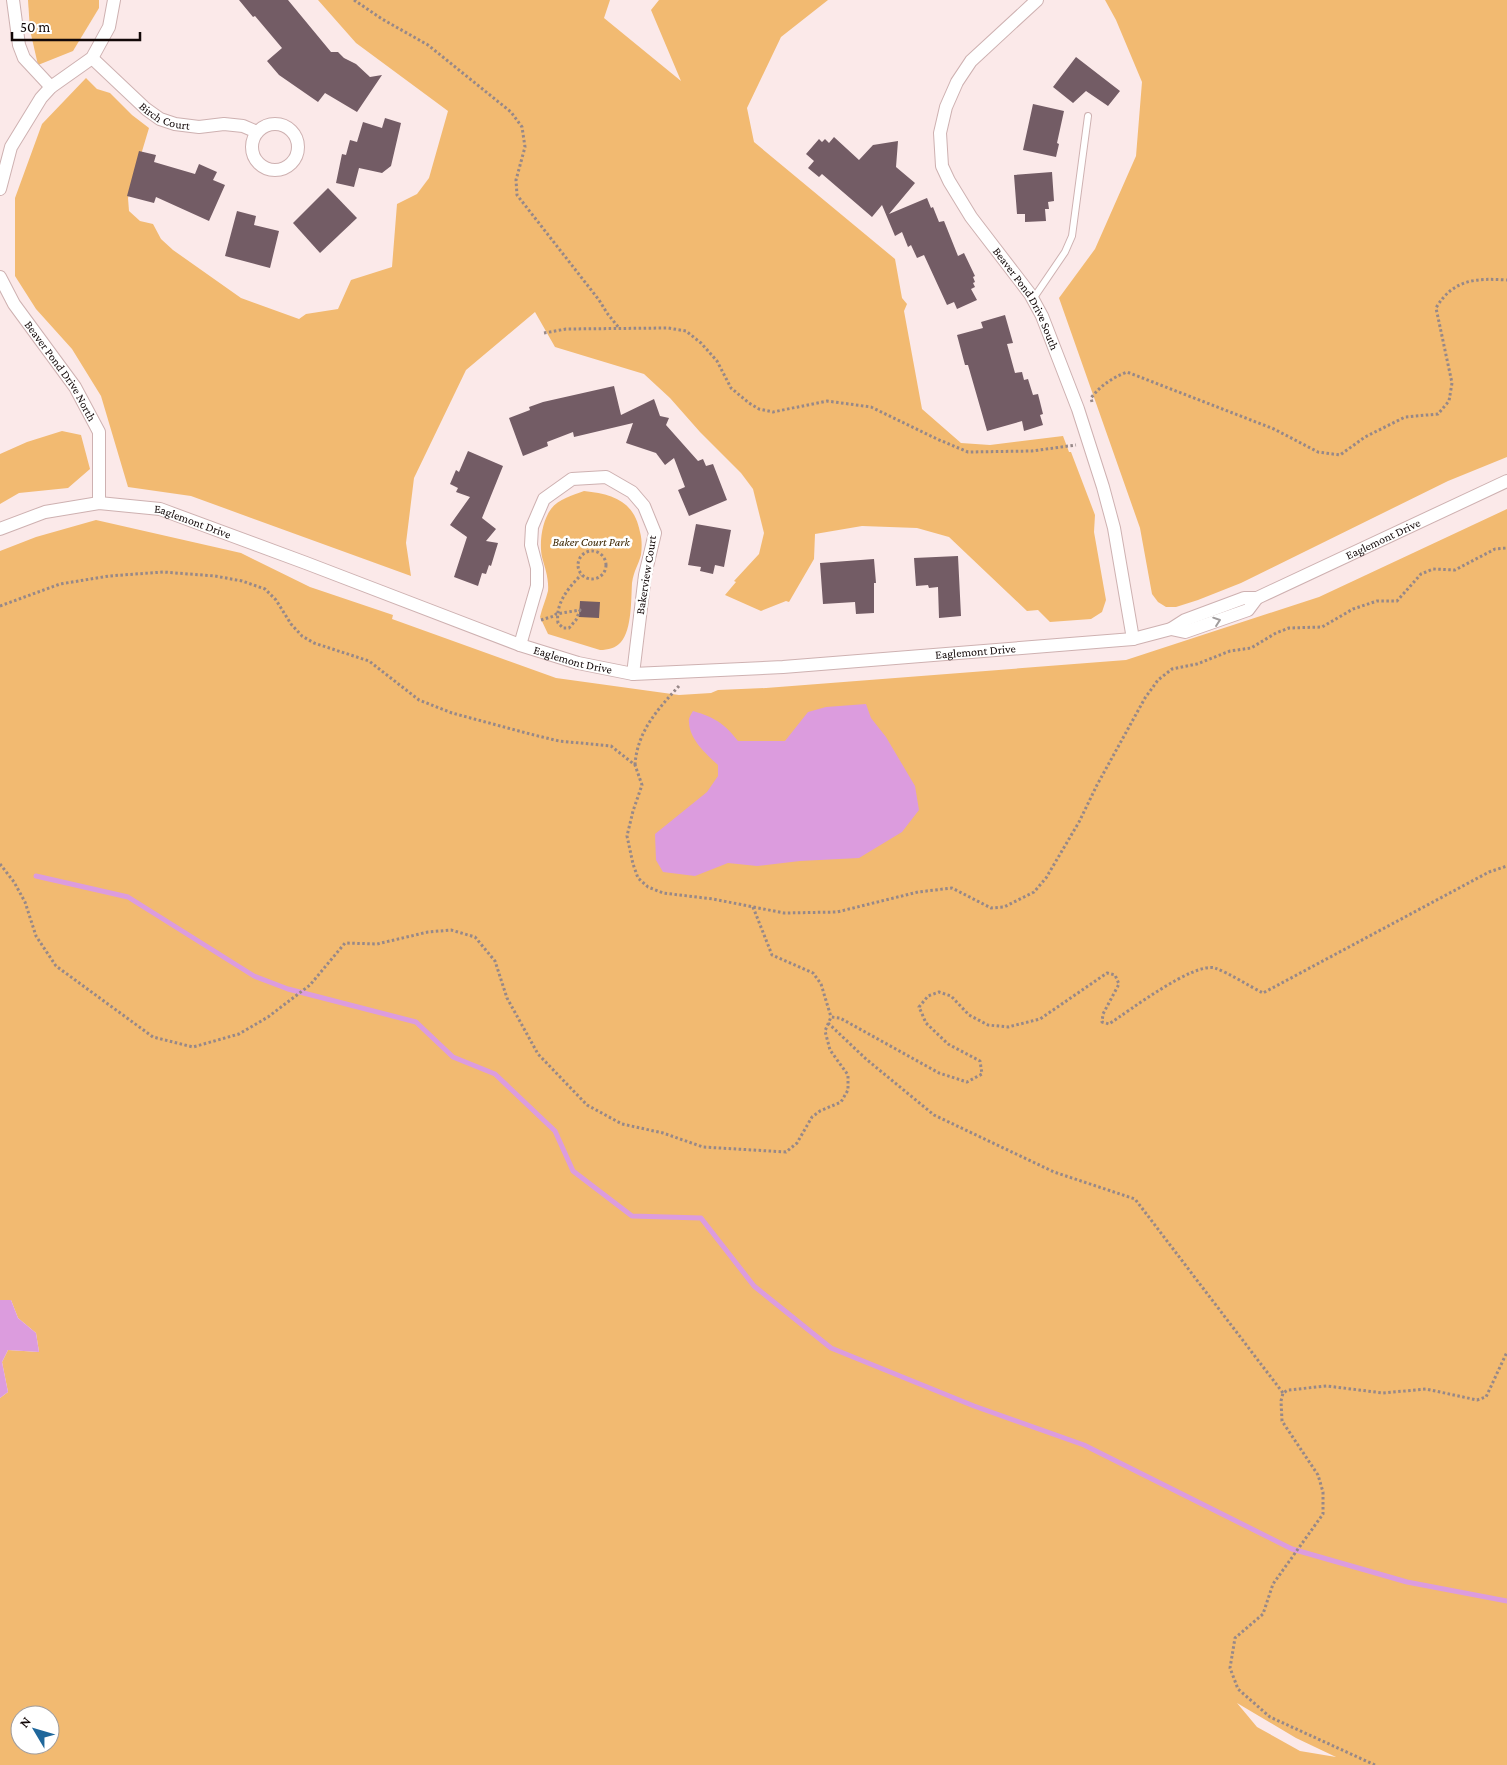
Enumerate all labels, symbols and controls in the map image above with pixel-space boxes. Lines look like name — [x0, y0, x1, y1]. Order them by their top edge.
scale bar — [12, 10, 140, 42]
text: 50 m — [20, 19, 50, 35]
street label: Birch Court — [136, 99, 192, 133]
street label: Beaver Pond Drive South — [990, 245, 1062, 353]
street label: Beaver Pond Drive North — [22, 318, 99, 424]
street label: Eaglemont Drive — [154, 501, 233, 542]
street label: Eaglemont Drive — [1343, 516, 1422, 563]
street label: Bakerview Court — [633, 533, 659, 616]
park label: Baker Court Park — [552, 535, 630, 549]
one-way arrow — [1212, 617, 1221, 627]
street label: Eaglemont Drive — [935, 641, 1016, 662]
street label: Eaglemont Drive — [532, 643, 613, 677]
north arrow — [10, 1705, 60, 1755]
text: N — [16, 1713, 34, 1731]

